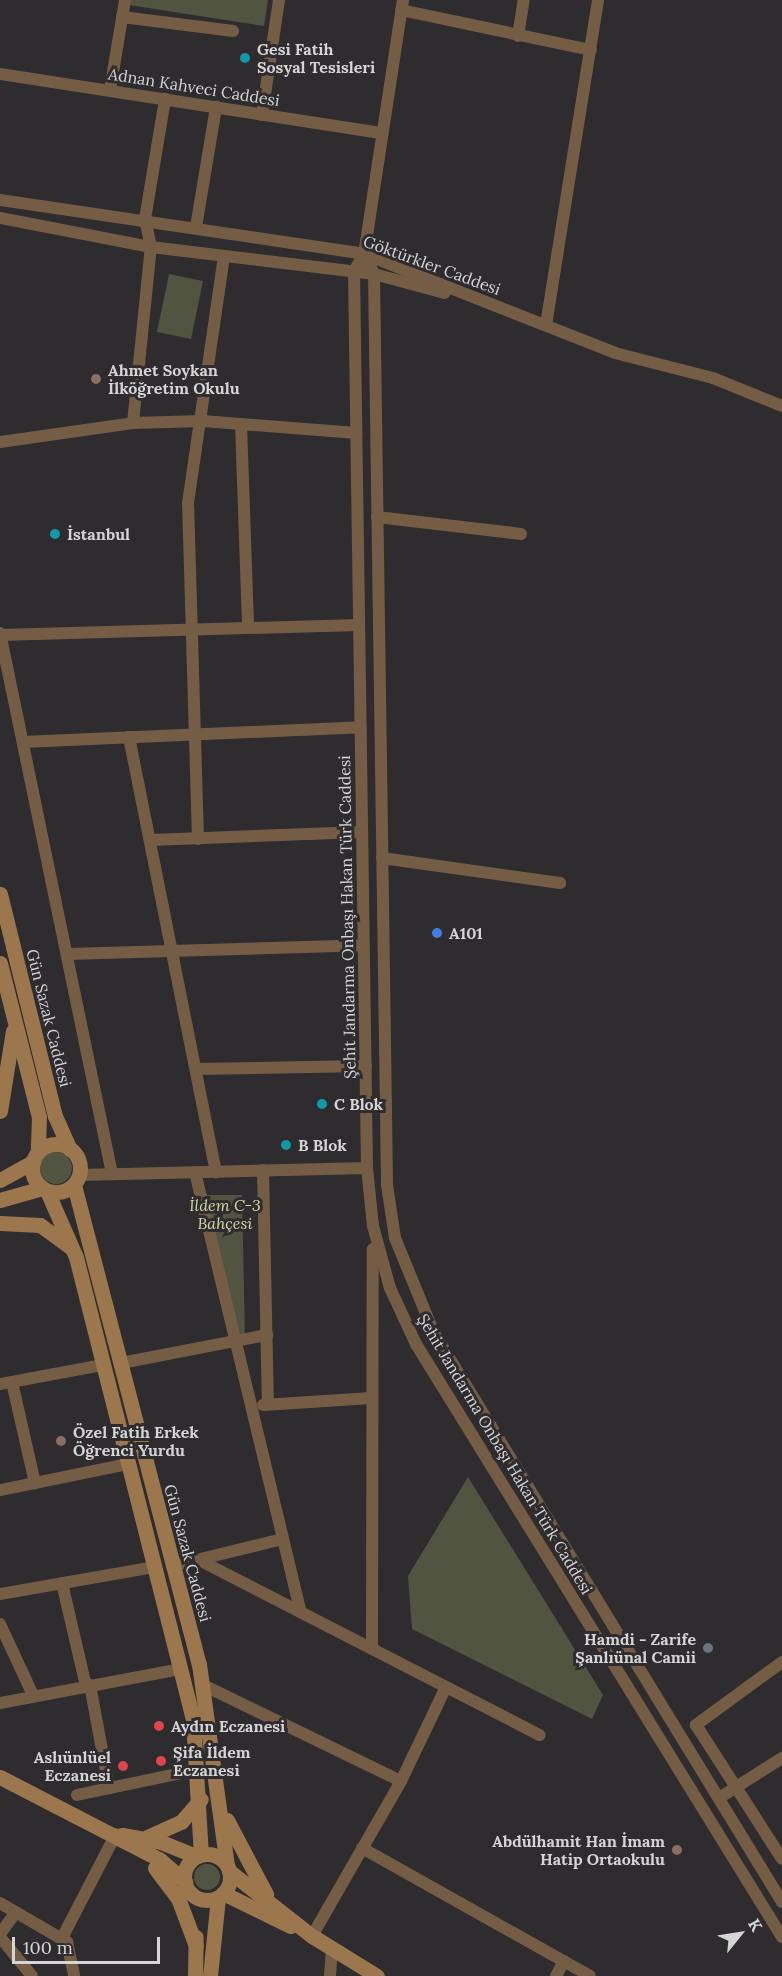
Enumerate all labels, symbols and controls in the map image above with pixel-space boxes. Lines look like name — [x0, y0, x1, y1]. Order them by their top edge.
place label: Gesi Fatih Sosyal Tesisleri — [257, 39, 375, 77]
marker: Gesi Fatih Sosyal Tesisleri — [238, 51, 252, 65]
street label: Adnan Kahveci Caddesi — [107, 64, 281, 110]
street label: Göktürkler Caddesi — [361, 231, 503, 299]
place label: Ahmet Soykan İlköğretim Okulu — [108, 360, 240, 398]
marker: Ahmet Soykan İlköğretim Okulu — [89, 372, 103, 386]
place label: İstanbul — [67, 524, 130, 544]
marker: İstanbul — [48, 527, 62, 541]
street label: Şehit Jandarma Onbaşı Hakan Türk Caddesi — [335, 755, 359, 1079]
place label: A101 — [449, 923, 483, 943]
marker: A101 — [430, 926, 444, 940]
street label: Gün Sazak Caddesi — [23, 947, 75, 1089]
place label: C Blok — [334, 1094, 383, 1114]
marker: C Blok — [315, 1097, 329, 1111]
place label: B Blok — [298, 1135, 347, 1155]
marker: B Blok — [279, 1138, 293, 1152]
park label: İldem C-3 Bahçesi — [189, 1195, 261, 1233]
street label: Şehit Jandarma Onbaşı Hakan Türk Caddesi — [413, 1310, 597, 1598]
place label: Özel Fatih Erkek Öğrenci Yurdu — [73, 1422, 199, 1460]
marker: Özel Fatih Erkek Öğrenci Yurdu — [54, 1434, 68, 1448]
street label: Gün Sazak Caddesi — [160, 1482, 216, 1624]
place label: Hamdi - Zarife Şanlıünal Camii — [575, 1629, 696, 1667]
marker: Hamdi - Zarife Şanlıünal Camii — [701, 1641, 715, 1655]
place label: Aydın Eczanesi — [171, 1716, 285, 1736]
marker: Aydın Eczanesi — [152, 1719, 166, 1733]
place label: Şifa İldem Eczanesi — [173, 1742, 251, 1780]
place label: Aslıünlüel Eczanesi — [34, 1747, 111, 1785]
marker: Şifa İldem Eczanesi — [154, 1754, 168, 1768]
marker: Aslıünlüel Eczanesi — [116, 1759, 130, 1773]
place label: Abdülhamit Han İmam Hatip Ortaokulu — [492, 1831, 665, 1869]
marker: Abdülhamit Han İmam Hatip Ortaokulu — [670, 1843, 684, 1857]
north arrow — [710, 1904, 770, 1964]
text: K — [744, 1915, 767, 1935]
scale bar — [15, 1925, 164, 1963]
text: 100 m — [23, 1936, 73, 1959]

